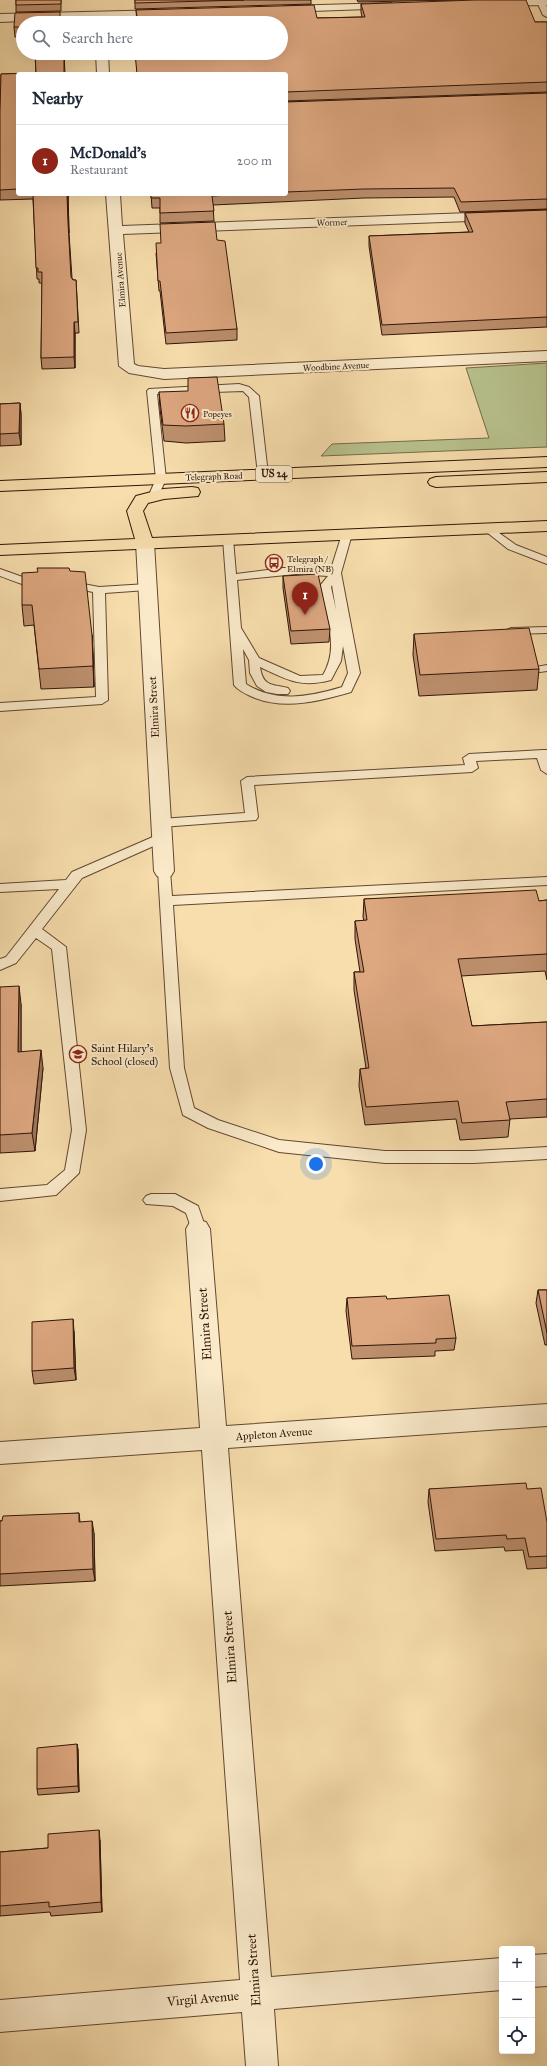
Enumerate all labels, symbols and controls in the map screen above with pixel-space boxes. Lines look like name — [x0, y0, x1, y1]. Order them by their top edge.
search box — [16, 16, 288, 60]
icon: search — [30, 27, 52, 49]
text: Search here — [62, 29, 133, 47]
text: Nearby — [32, 88, 83, 109]
text: McDonald's — [70, 144, 146, 162]
text: 1 — [42, 153, 48, 169]
text: 200 m — [237, 153, 272, 169]
text: Restaurant — [70, 162, 128, 178]
street label: Wormer — [316, 216, 348, 228]
street label: Elmira Avenue — [113, 252, 127, 308]
street label: Woodbine Avenue — [303, 359, 370, 373]
restaurant icon: Popeyes — [180, 403, 200, 423]
place label: Popeyes — [203, 408, 232, 419]
road number: US 24 — [256, 466, 292, 482]
street label: Telegraph Road — [185, 469, 243, 483]
bus stop icon: Telegraph / Elmira (NB) — [264, 553, 284, 573]
place label: Telegraph / Elmira (NB) — [287, 553, 334, 575]
pin: 1 — [292, 582, 318, 615]
street label: Elmira Street — [146, 676, 162, 738]
place label: Saint Hilary's School (closed) — [91, 1042, 158, 1068]
school or university icon: Saint Hilary's School (closed) — [68, 1044, 88, 1064]
your location — [306, 1154, 326, 1174]
street label: Elmira Street — [194, 1287, 216, 1361]
street label: Appleton Avenue — [234, 1425, 313, 1443]
street label: Elmira Street — [219, 1610, 241, 1684]
street label: Elmira Street — [243, 1933, 265, 2007]
map controls — [499, 1946, 535, 2054]
button: + — [499, 1946, 535, 1982]
button: − — [499, 1982, 535, 2018]
street label: Virgil Avenue — [165, 1988, 240, 2010]
button: locate — [499, 2018, 535, 2054]

